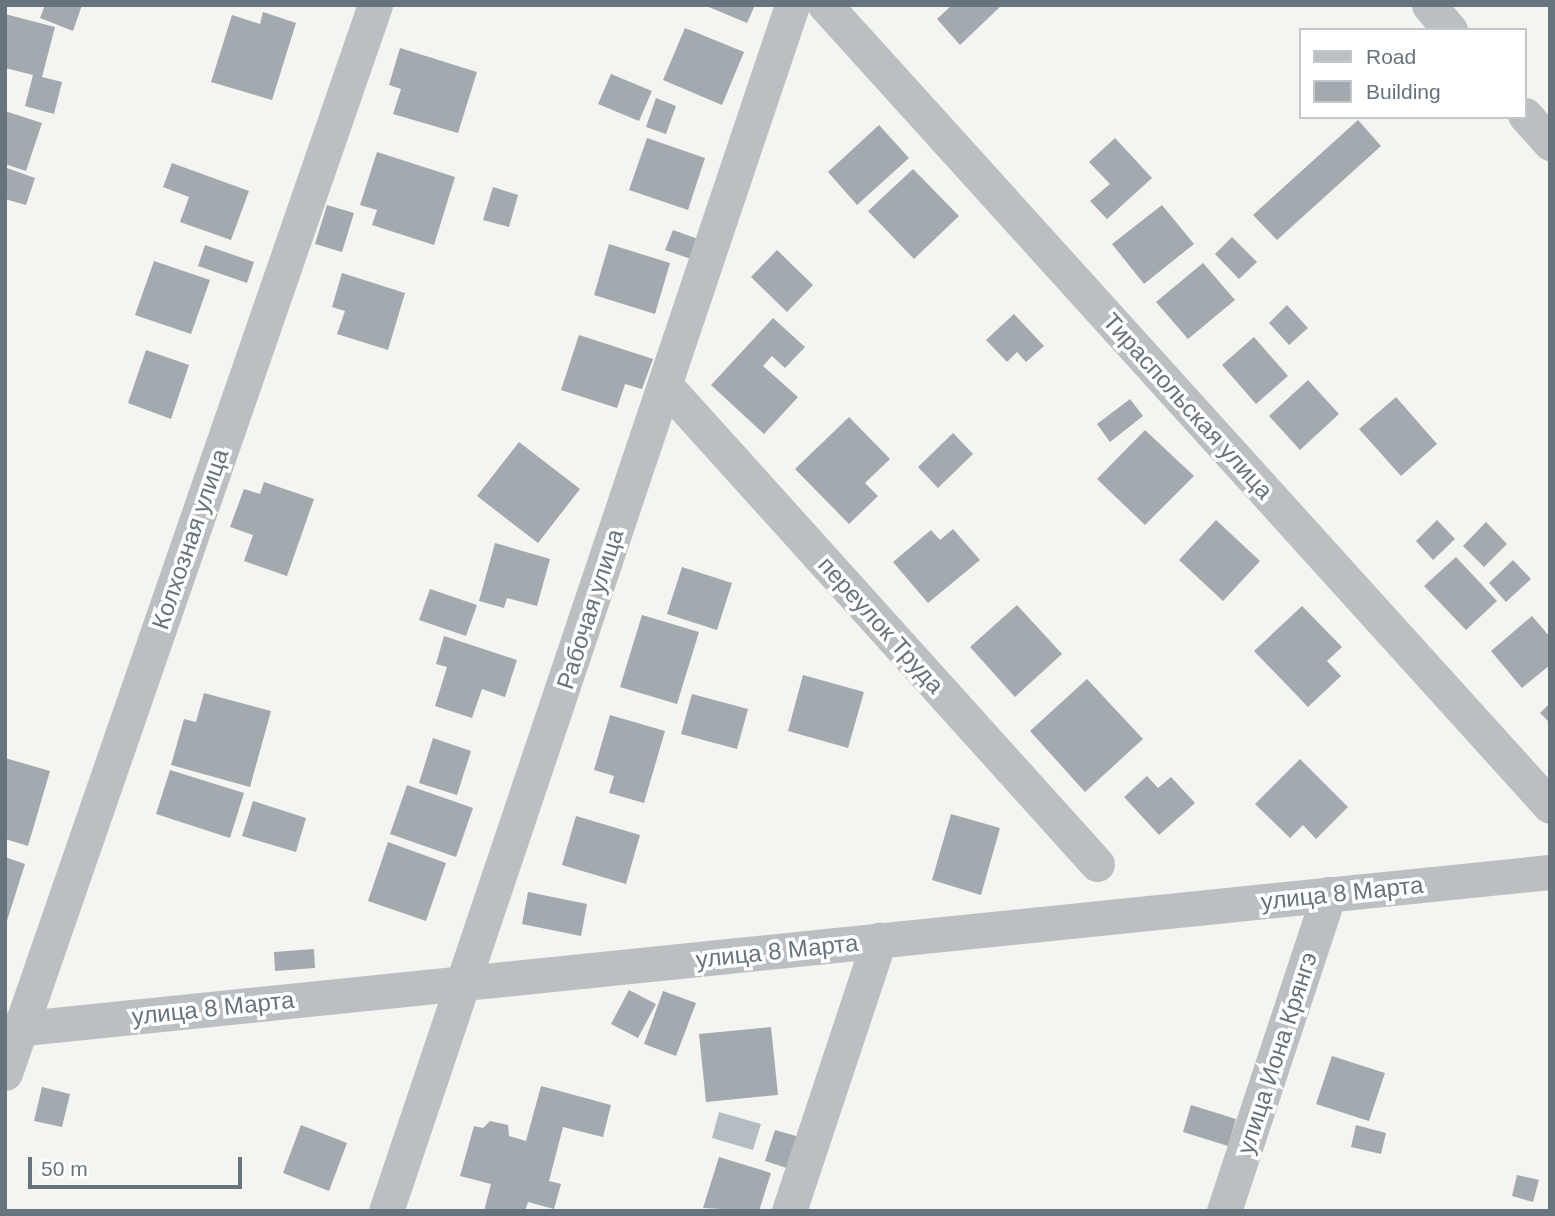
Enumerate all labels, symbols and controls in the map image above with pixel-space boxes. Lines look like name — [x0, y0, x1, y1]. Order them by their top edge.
legend — [1300, 28, 1527, 119]
text: Road — [1366, 45, 1416, 68]
text: Building — [1366, 80, 1441, 103]
street label: Тираспольская улица — [1097, 307, 1279, 505]
street label: Колхозная улица — [146, 445, 234, 633]
street label: Рабочая улица — [551, 525, 629, 693]
street label: переулок Труда — [812, 551, 950, 699]
street label: улица 8 Марта — [1259, 870, 1425, 916]
street label: улица 8 Марта — [694, 928, 860, 974]
street label: улица Иона Крянгэ — [1231, 948, 1323, 1158]
street label: улица 8 Марта — [130, 985, 296, 1031]
scale bar — [32, 1142, 245, 1186]
text: 50 m — [41, 1157, 88, 1180]

